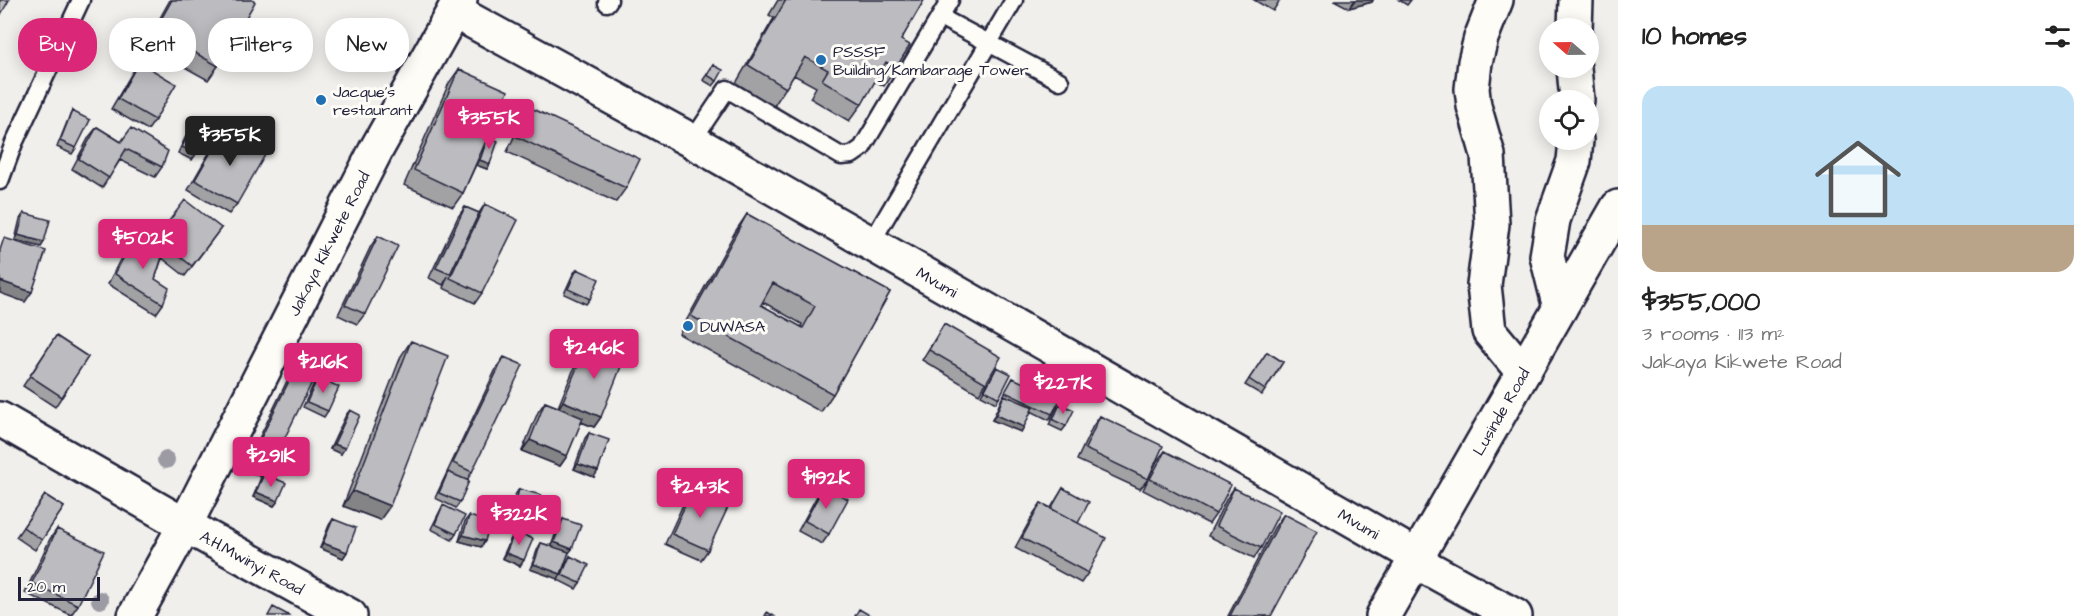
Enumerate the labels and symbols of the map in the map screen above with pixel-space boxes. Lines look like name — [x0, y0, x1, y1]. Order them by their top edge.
north arrow — [1539, 18, 1599, 78]
place label: PSSSF Building/Kambarage Tower — [833, 41, 1029, 82]
marker: PSSSF Building/Kambarage Tower — [814, 53, 828, 67]
place label: Jacque's restaurant — [333, 81, 413, 121]
marker: Jacque's restaurant — [314, 93, 328, 107]
pin: $355K — [447, 99, 531, 150]
pin: $355K — [188, 116, 272, 167]
street label: Jakaya Kikwete Road — [283, 168, 375, 320]
pin: $502K — [101, 219, 185, 270]
street label: Mvumi — [912, 262, 962, 303]
place label: DUWASA — [700, 316, 765, 338]
marker: DUWASA — [681, 319, 695, 333]
pin: $246K — [552, 329, 636, 380]
pin: $216K — [281, 343, 365, 394]
pin: $227K — [1021, 364, 1105, 415]
street label: Lusinde Road — [1468, 364, 1535, 460]
pin: $291K — [229, 437, 313, 488]
pin: $192K — [784, 459, 868, 510]
pin: $243K — [658, 468, 742, 519]
pin: $322K — [477, 495, 561, 546]
street label: Mvumi — [1334, 504, 1384, 545]
street label: A.H.Mwinyi Road — [196, 525, 308, 600]
scale bar — [18, 574, 100, 602]

